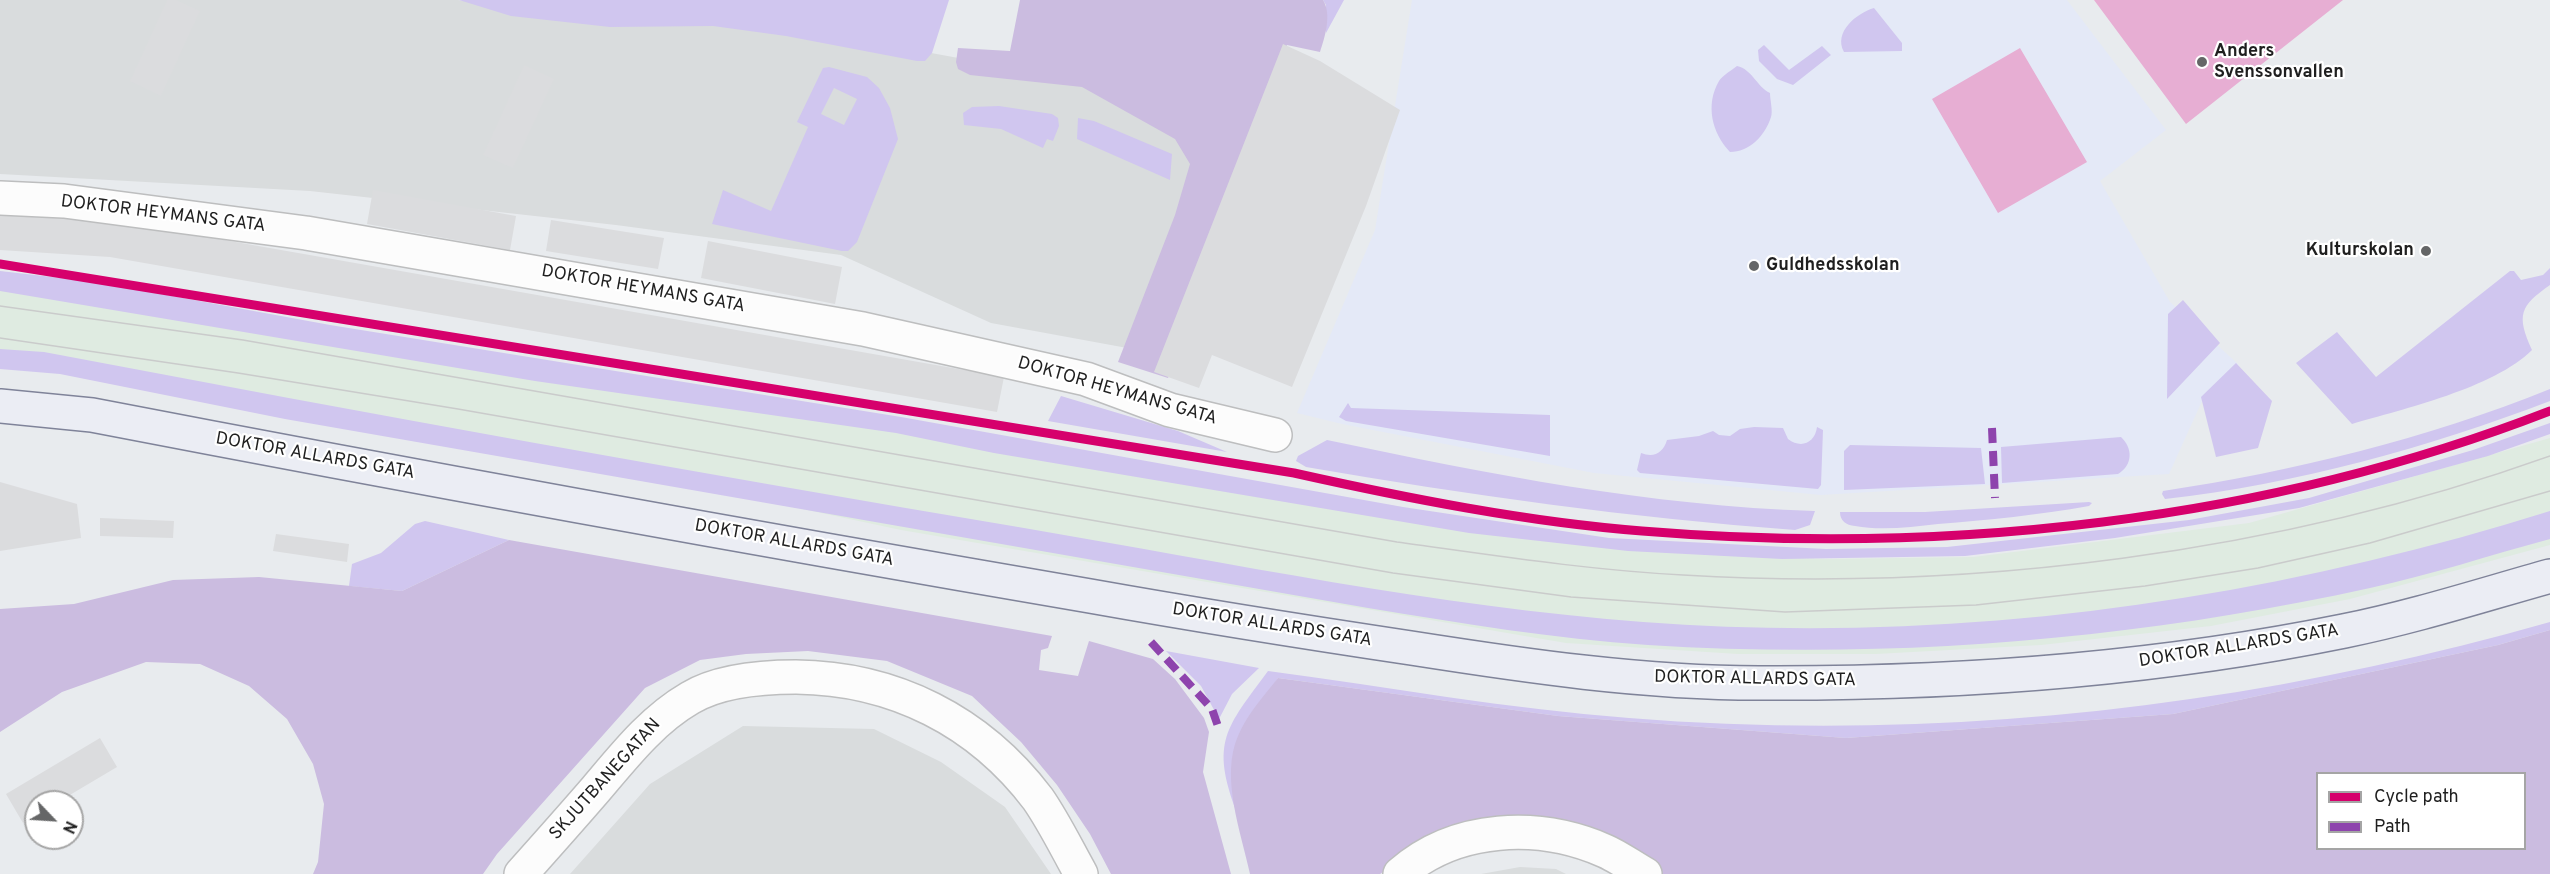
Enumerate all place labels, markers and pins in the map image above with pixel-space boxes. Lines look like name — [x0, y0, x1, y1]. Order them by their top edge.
place label: Anders Svenssonvallen — [2214, 41, 2344, 84]
marker: Anders Svenssonvallen — [2195, 55, 2209, 69]
place label: Kulturskolan — [2306, 240, 2414, 262]
marker: Kulturskolan — [2419, 244, 2433, 258]
place label: Guldhedsskolan — [1766, 255, 1900, 277]
marker: Guldhedsskolan — [1747, 259, 1761, 273]

